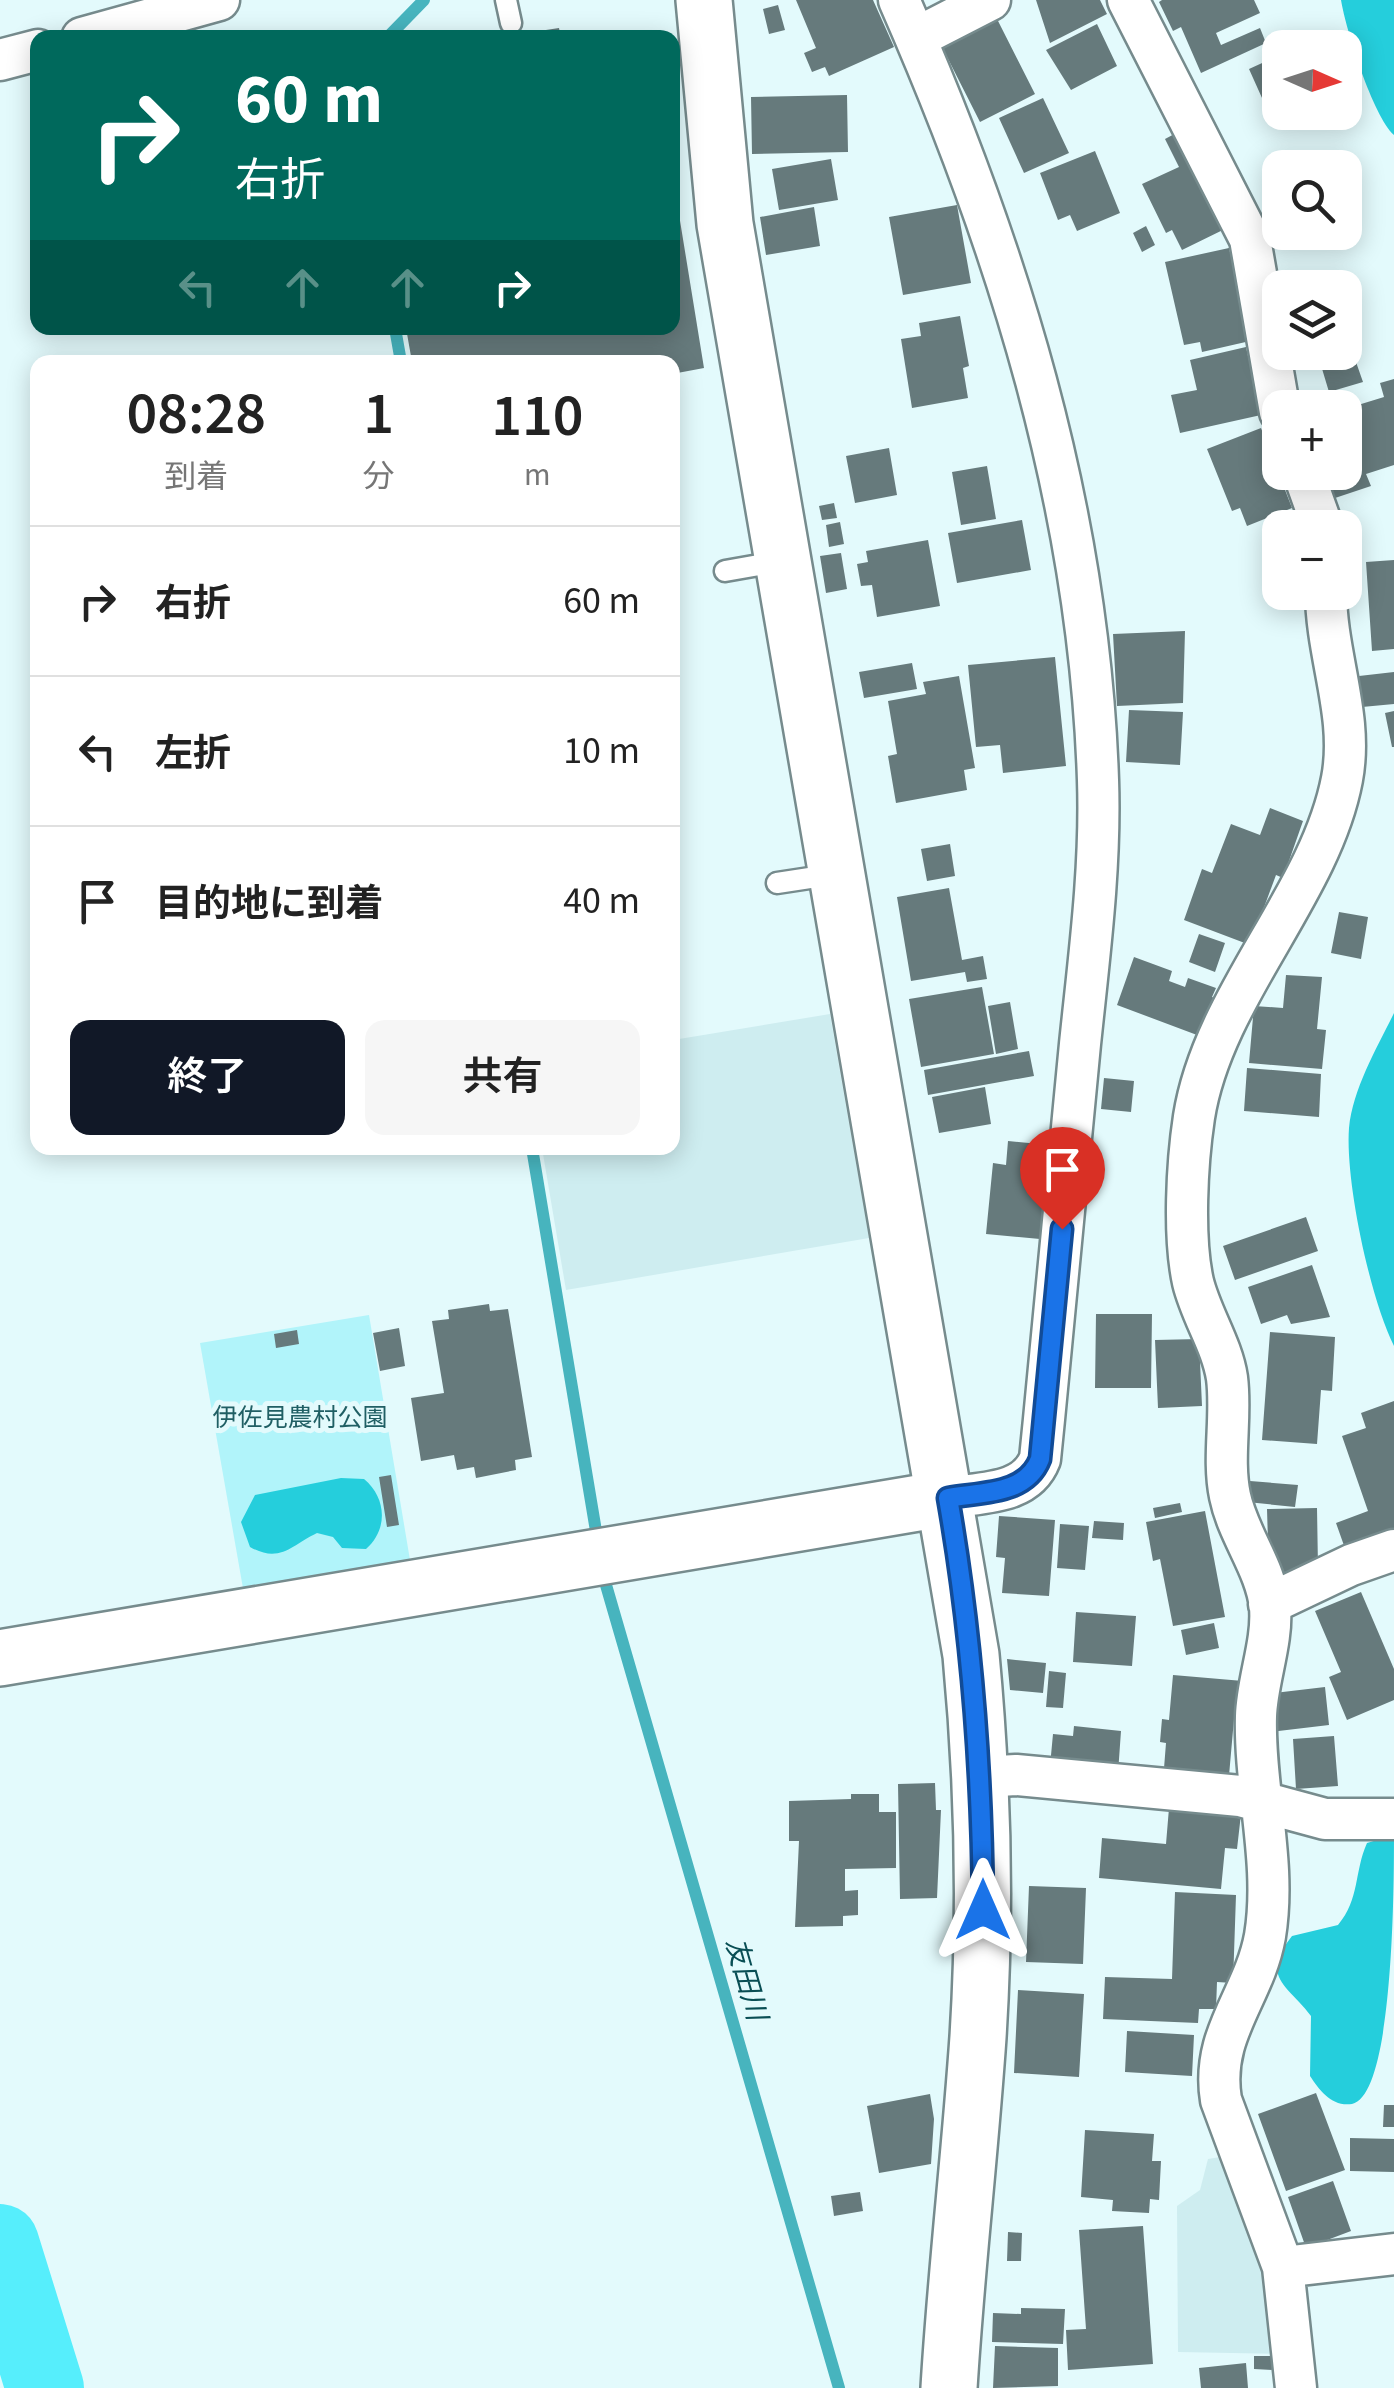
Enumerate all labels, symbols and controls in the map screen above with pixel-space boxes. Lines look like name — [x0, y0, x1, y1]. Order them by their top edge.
north arrow — [1262, 30, 1362, 130]
map controls — [1262, 30, 1362, 610]
text: 60 m — [235, 50, 383, 150]
icon: right — [70, 70, 200, 200]
text: 右折 — [235, 149, 325, 213]
button: search — [1262, 150, 1362, 250]
icon: left — [170, 260, 225, 315]
icon: ahead — [275, 260, 330, 315]
icon: ahead — [380, 260, 435, 315]
icon: right — [485, 260, 540, 315]
button: layers — [1262, 270, 1362, 370]
text: 08:28 — [127, 372, 266, 457]
text: 1 — [363, 372, 394, 457]
text: 110 — [491, 374, 583, 459]
button: + — [1262, 390, 1362, 490]
text: m — [524, 452, 551, 498]
text: 到着 — [164, 454, 228, 500]
text: 分 — [363, 454, 395, 500]
button: − — [1262, 510, 1362, 610]
icon: right — [70, 574, 125, 629]
text: 60 m — [563, 574, 640, 628]
text: 右折 — [155, 577, 231, 631]
icon: left — [70, 724, 125, 779]
text: 10 m — [563, 724, 640, 778]
text: 左折 — [155, 727, 231, 781]
icon: arrive — [70, 874, 125, 929]
text: 40 m — [563, 874, 640, 928]
text: 目的地に到着 — [155, 877, 383, 931]
button: 終了 — [70, 1020, 345, 1135]
button: 共有 — [365, 1020, 640, 1135]
pin — [1020, 1127, 1105, 1230]
icon: arrive — [1035, 1142, 1090, 1197]
park label: 伊佐見農村公園 — [212, 1400, 388, 1436]
position arrow — [931, 1858, 1035, 1962]
water label: 友田川 — [715, 1933, 778, 2028]

